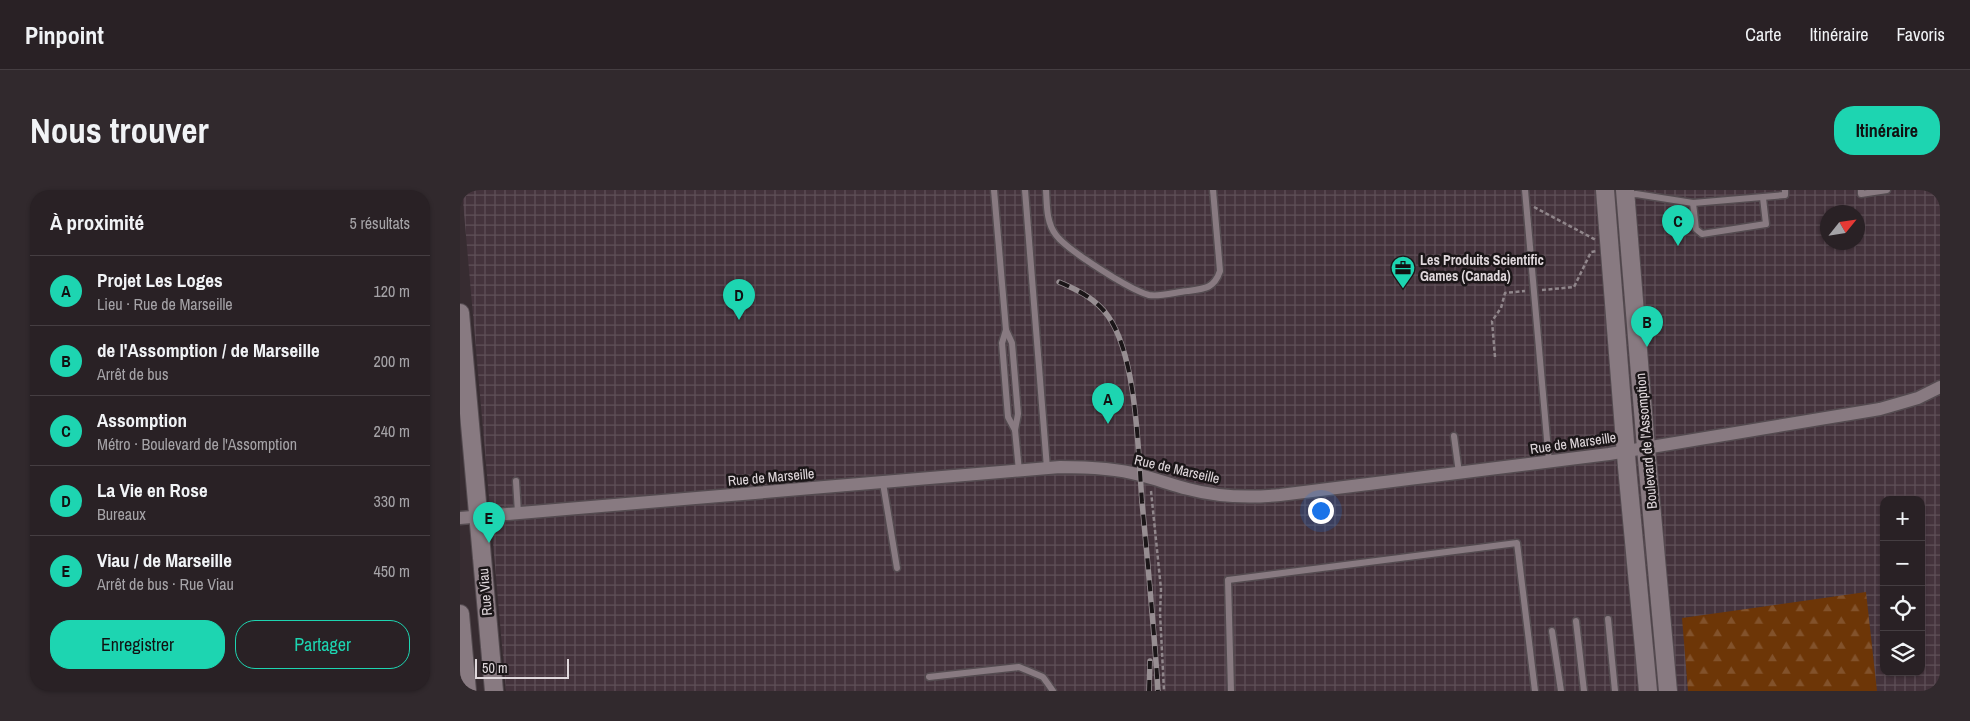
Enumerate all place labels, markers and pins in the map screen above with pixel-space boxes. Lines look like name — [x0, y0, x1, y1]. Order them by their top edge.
pin: C — [1662, 205, 1694, 246]
place label: Les Produits Scientific Games (Canada) — [1420, 251, 1544, 285]
office icon: Les Produits Scientific Games (Canada) — [1390, 255, 1416, 289]
pin: D — [723, 279, 755, 320]
pin: B — [1631, 306, 1663, 347]
pin: A — [1092, 383, 1124, 424]
pin: E — [473, 502, 505, 543]

